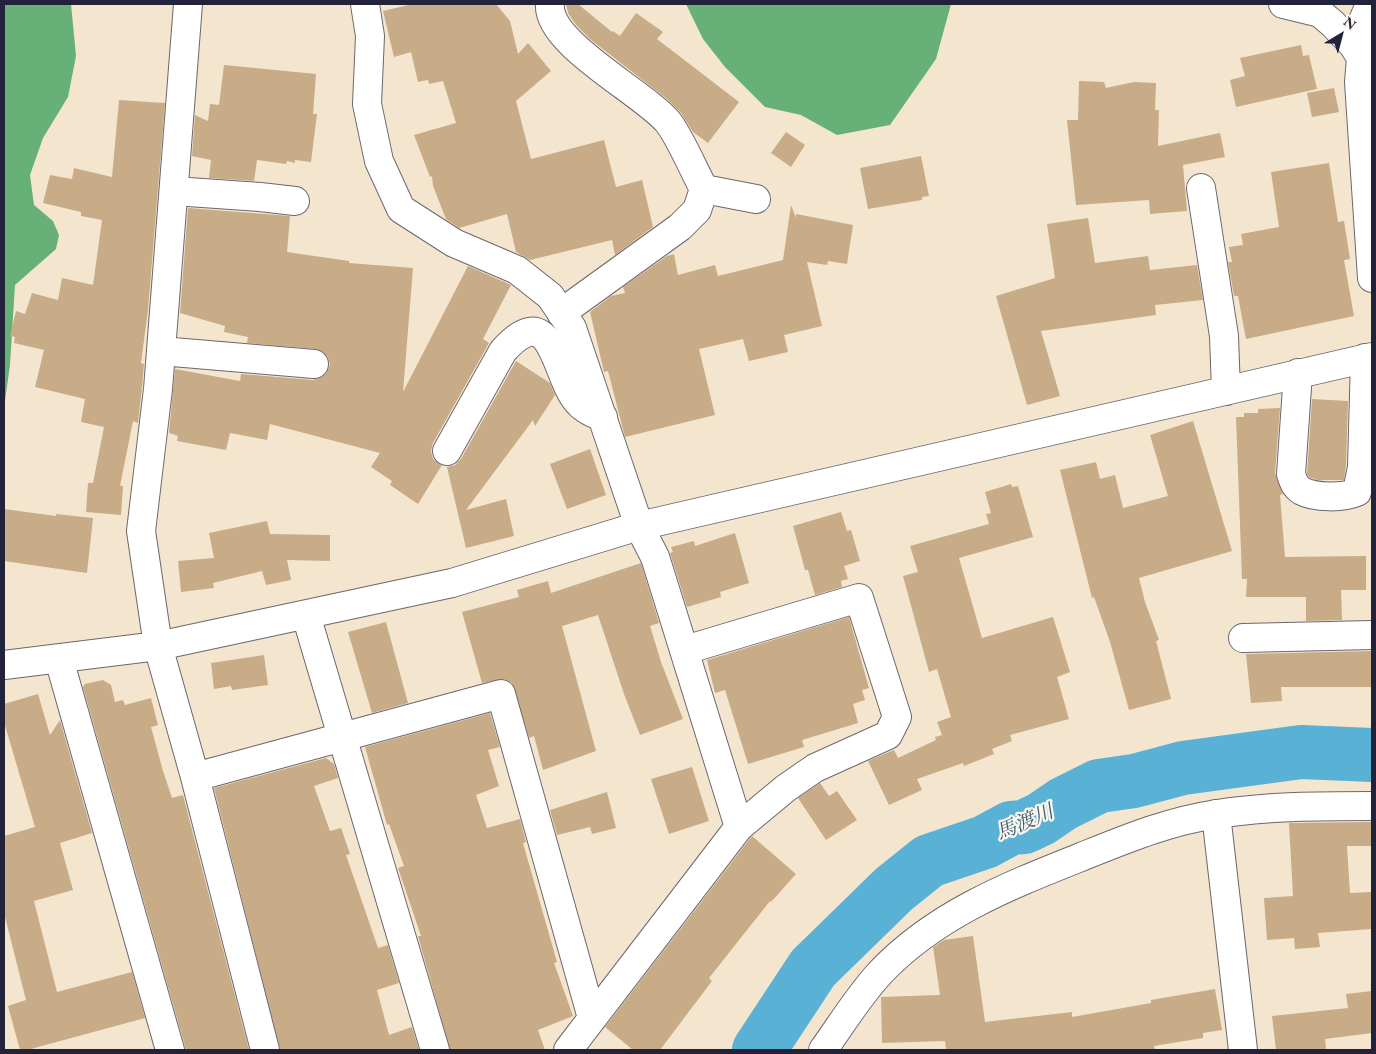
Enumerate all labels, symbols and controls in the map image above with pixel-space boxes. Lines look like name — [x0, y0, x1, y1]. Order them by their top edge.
north arrow — [1316, 10, 1366, 60]
text: N — [1340, 12, 1360, 34]
water label: 馬渡川 — [993, 800, 1057, 846]

